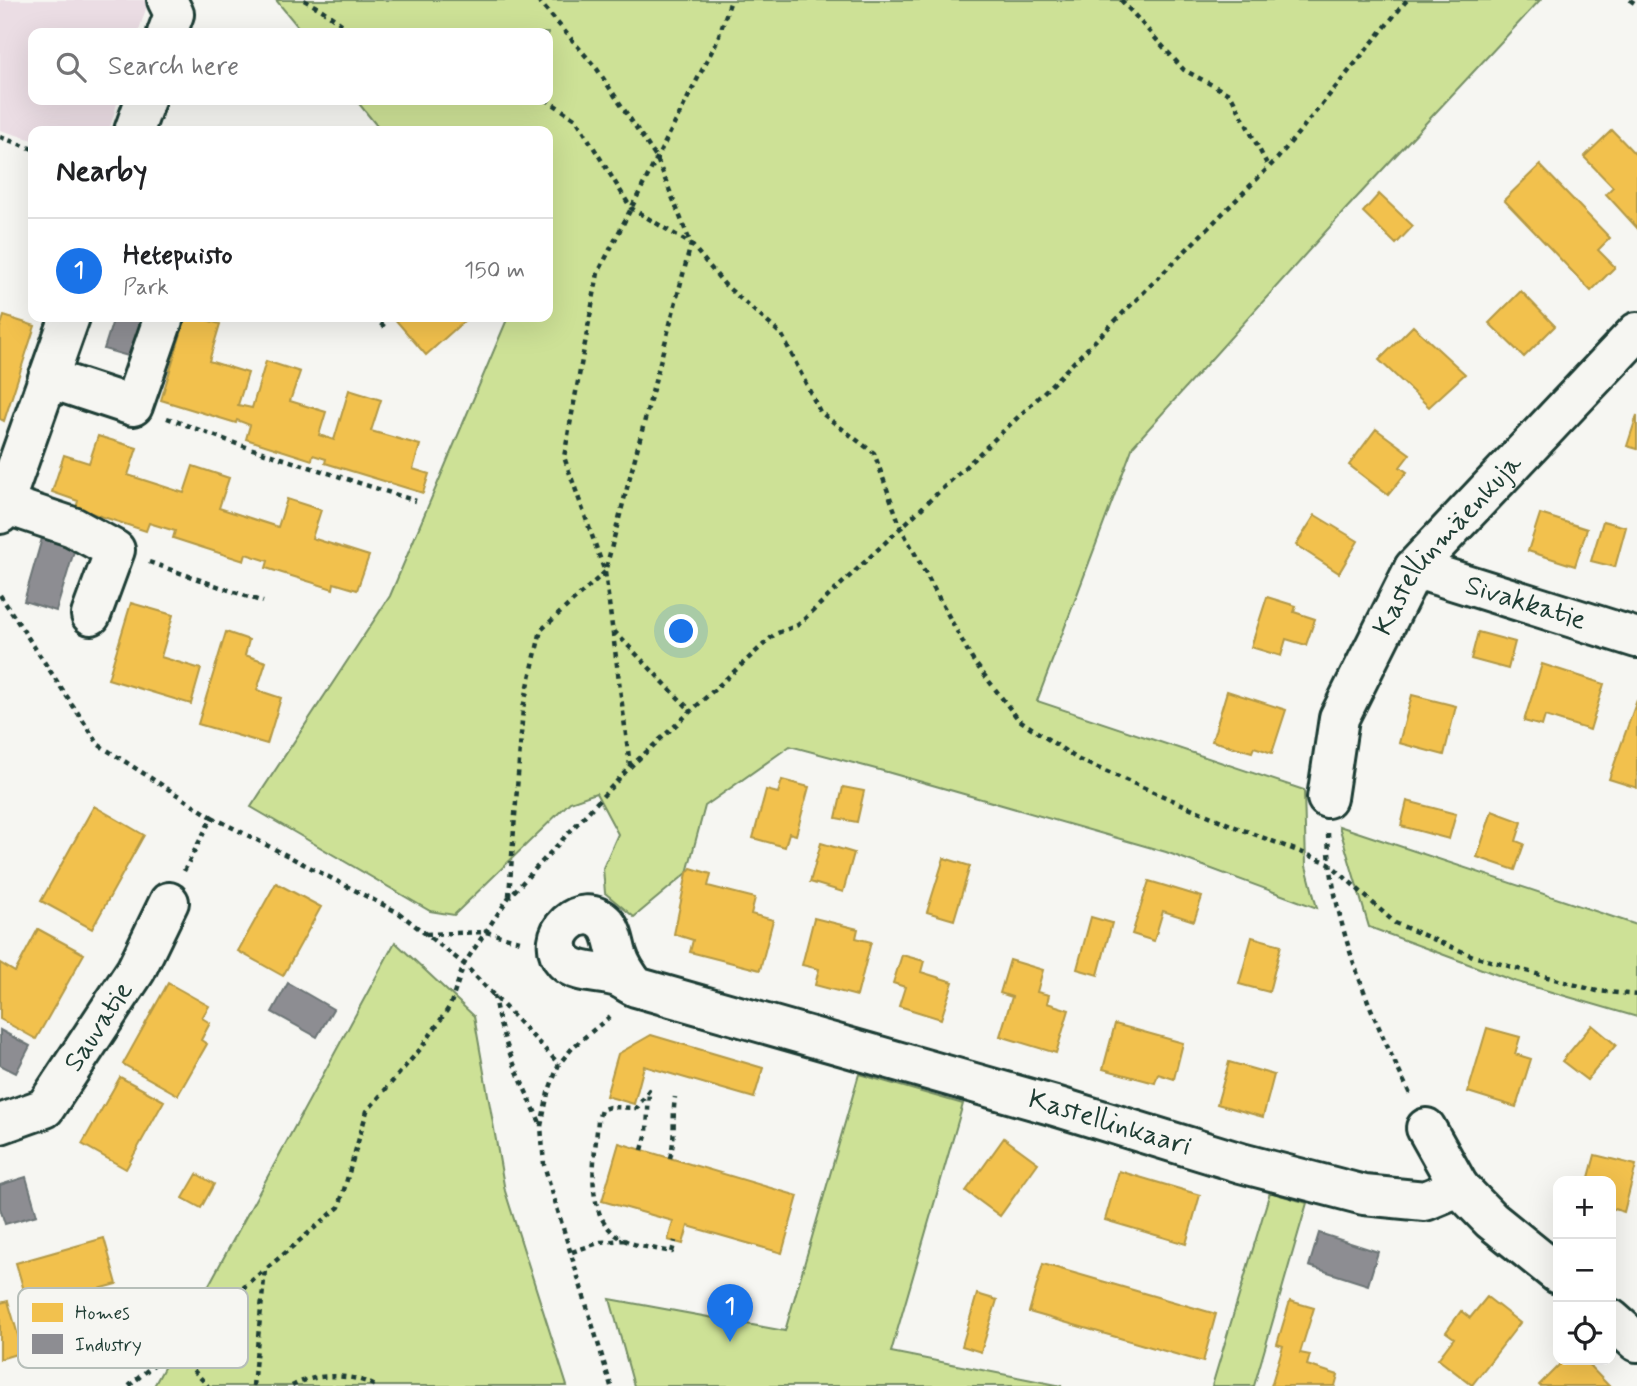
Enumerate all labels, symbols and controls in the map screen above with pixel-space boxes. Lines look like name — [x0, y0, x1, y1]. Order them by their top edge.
search box — [28, 28, 553, 105]
icon: search — [52, 48, 90, 86]
text: Search here — [108, 50, 239, 84]
text: Nearby — [56, 152, 147, 191]
text: Hetepuisto — [123, 239, 233, 273]
text: 1 — [74, 256, 84, 286]
text: 150 m — [464, 256, 525, 286]
text: Park — [123, 273, 169, 303]
street label: Kastellinmäenkuja — [1365, 446, 1531, 642]
street label: Sivakkatie — [1461, 567, 1591, 639]
your location — [664, 614, 698, 648]
street label: Sauvatie — [55, 975, 142, 1079]
street label: Kastellinkaari — [1024, 1081, 1196, 1165]
map controls — [1553, 1176, 1616, 1365]
button: + — [1553, 1176, 1616, 1239]
button: − — [1553, 1239, 1616, 1302]
pin: 1 — [707, 1284, 753, 1342]
legend — [18, 1288, 248, 1368]
text: Homes — [75, 1301, 130, 1326]
button: locate — [1553, 1302, 1616, 1365]
text: Industry — [75, 1333, 142, 1358]

